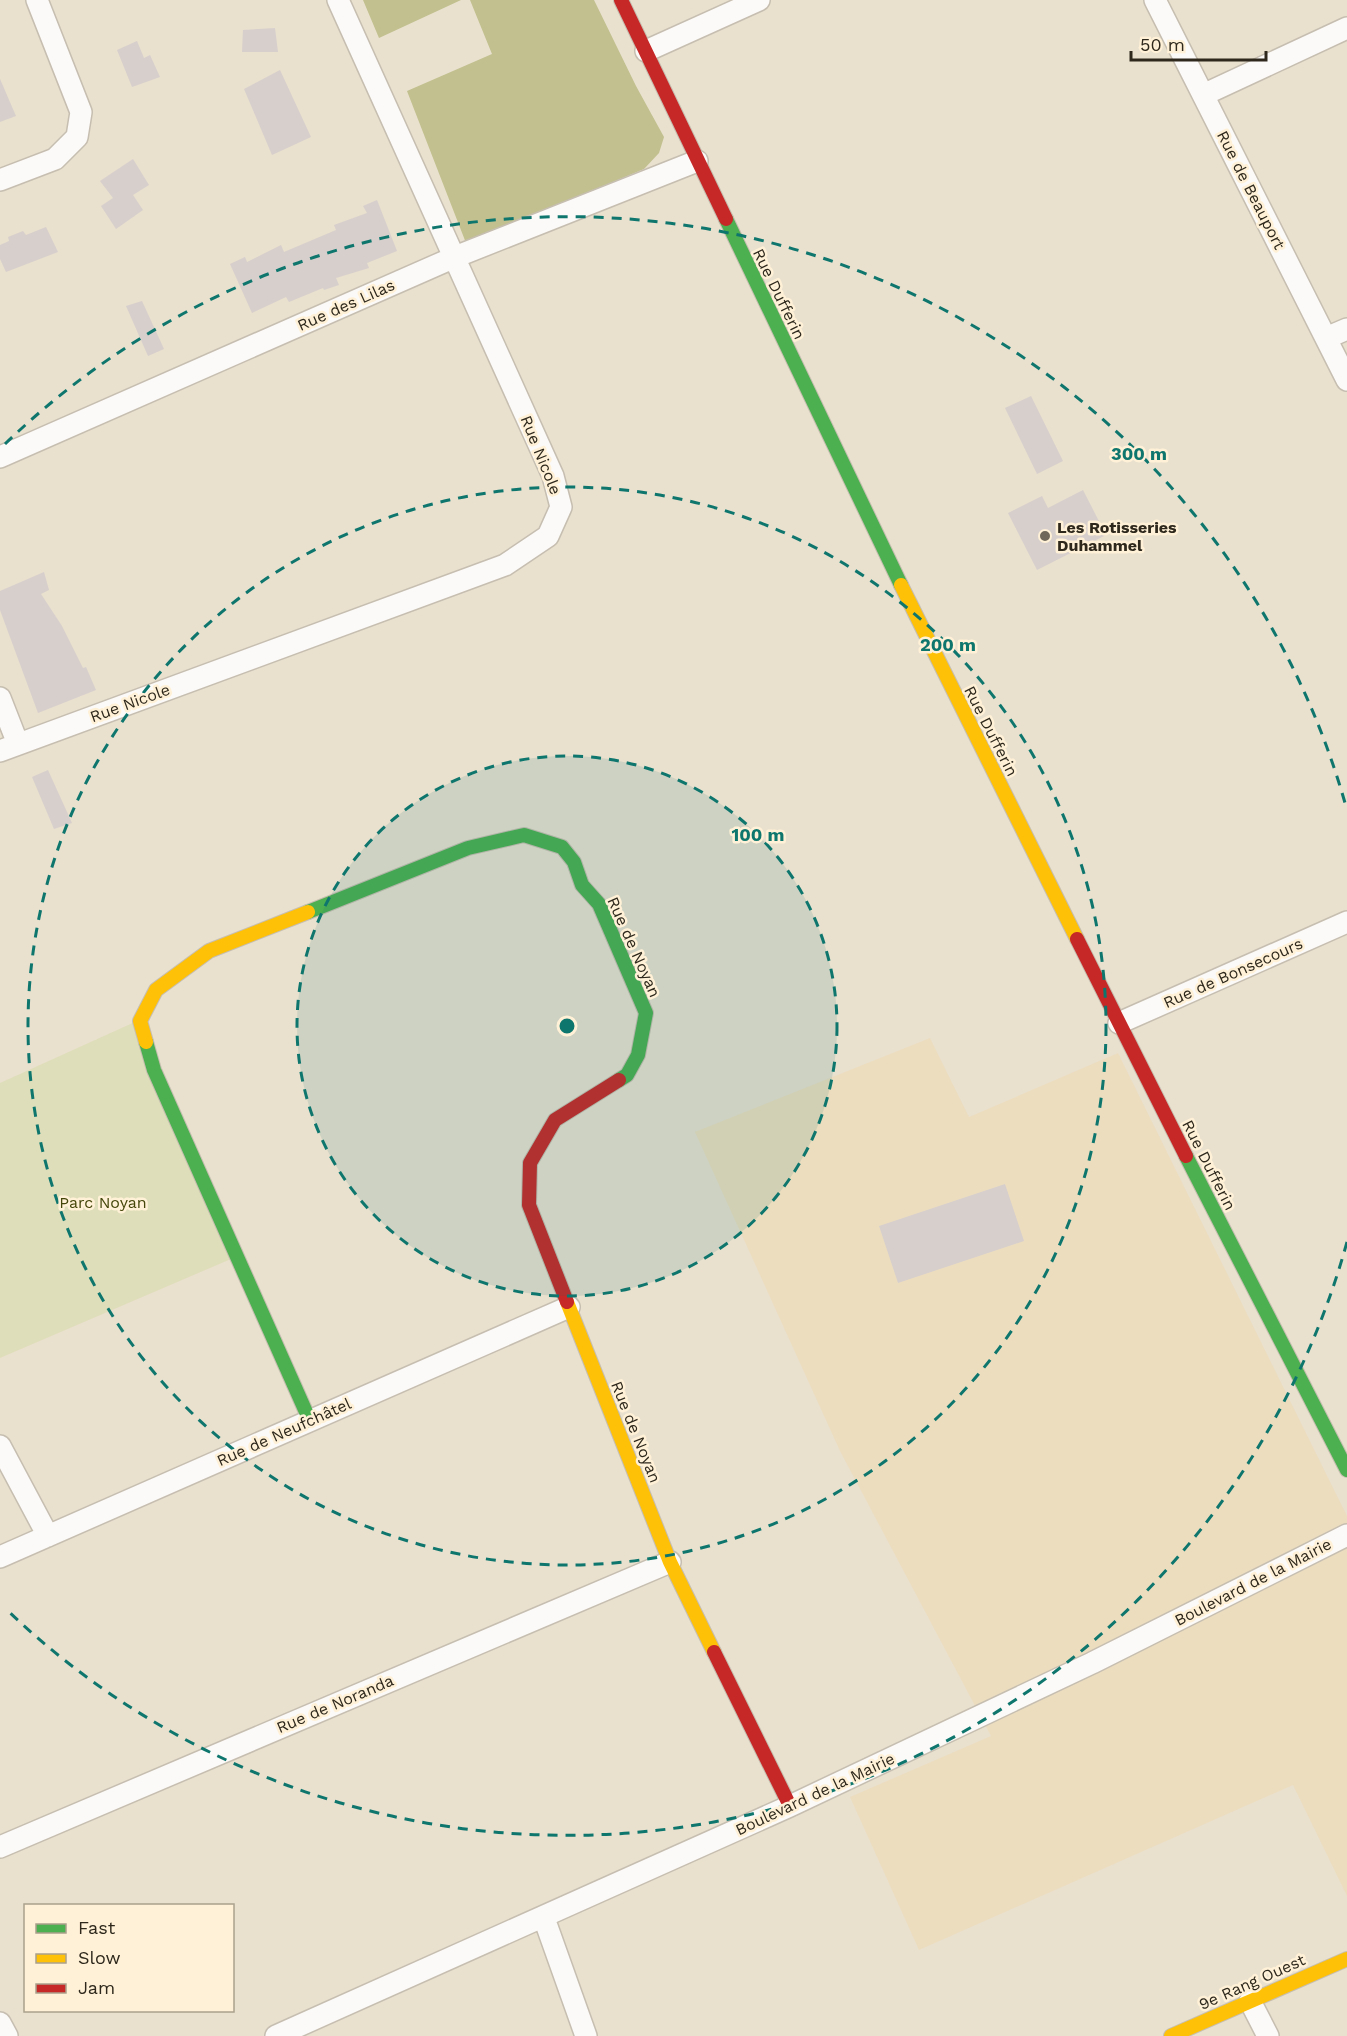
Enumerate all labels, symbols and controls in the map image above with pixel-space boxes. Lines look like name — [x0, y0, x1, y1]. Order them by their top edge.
scale bar — [1131, 24, 1266, 62]
text: 50 m — [1140, 34, 1185, 55]
street label: Rue de Beauport — [1213, 127, 1289, 253]
street label: Rue Dufferin — [749, 245, 809, 343]
street label: Rue des Lilas — [294, 275, 398, 335]
street label: Rue Nicole — [517, 413, 565, 497]
text: 300 m — [1111, 443, 1167, 464]
place label: Les Rotisseries Duhammel — [1057, 518, 1177, 555]
marker: Les Rotisseries Duhammel — [1038, 529, 1052, 543]
text: 200 m — [920, 634, 976, 655]
street label: Rue Nicole — [87, 680, 173, 726]
street label: Rue Dufferin — [960, 683, 1022, 779]
text: 100 m — [731, 824, 785, 845]
street label: Rue de Noyan — [603, 894, 665, 1000]
street label: Rue de Bonsecours — [1160, 934, 1306, 1012]
centre of rings — [557, 1016, 577, 1036]
street label: Rue Dufferin — [1178, 1117, 1240, 1213]
park label: Parc Noyan — [59, 1193, 147, 1212]
street label: Rue de Noyan — [607, 1378, 665, 1486]
street label: Rue de Neufchâtel — [214, 1394, 354, 1470]
street label: Boulevard de la Mairie — [1171, 1534, 1335, 1630]
street label: Rue de Noranda — [274, 1671, 396, 1737]
street label: Boulevard de la Mairie — [732, 1749, 898, 1839]
legend — [24, 1904, 234, 2012]
text: Fast — [78, 1917, 116, 1938]
text: Slow — [78, 1947, 121, 1968]
street label: 9e Rang Ouest — [1196, 1950, 1308, 2014]
text: Jam — [78, 1977, 115, 1998]

